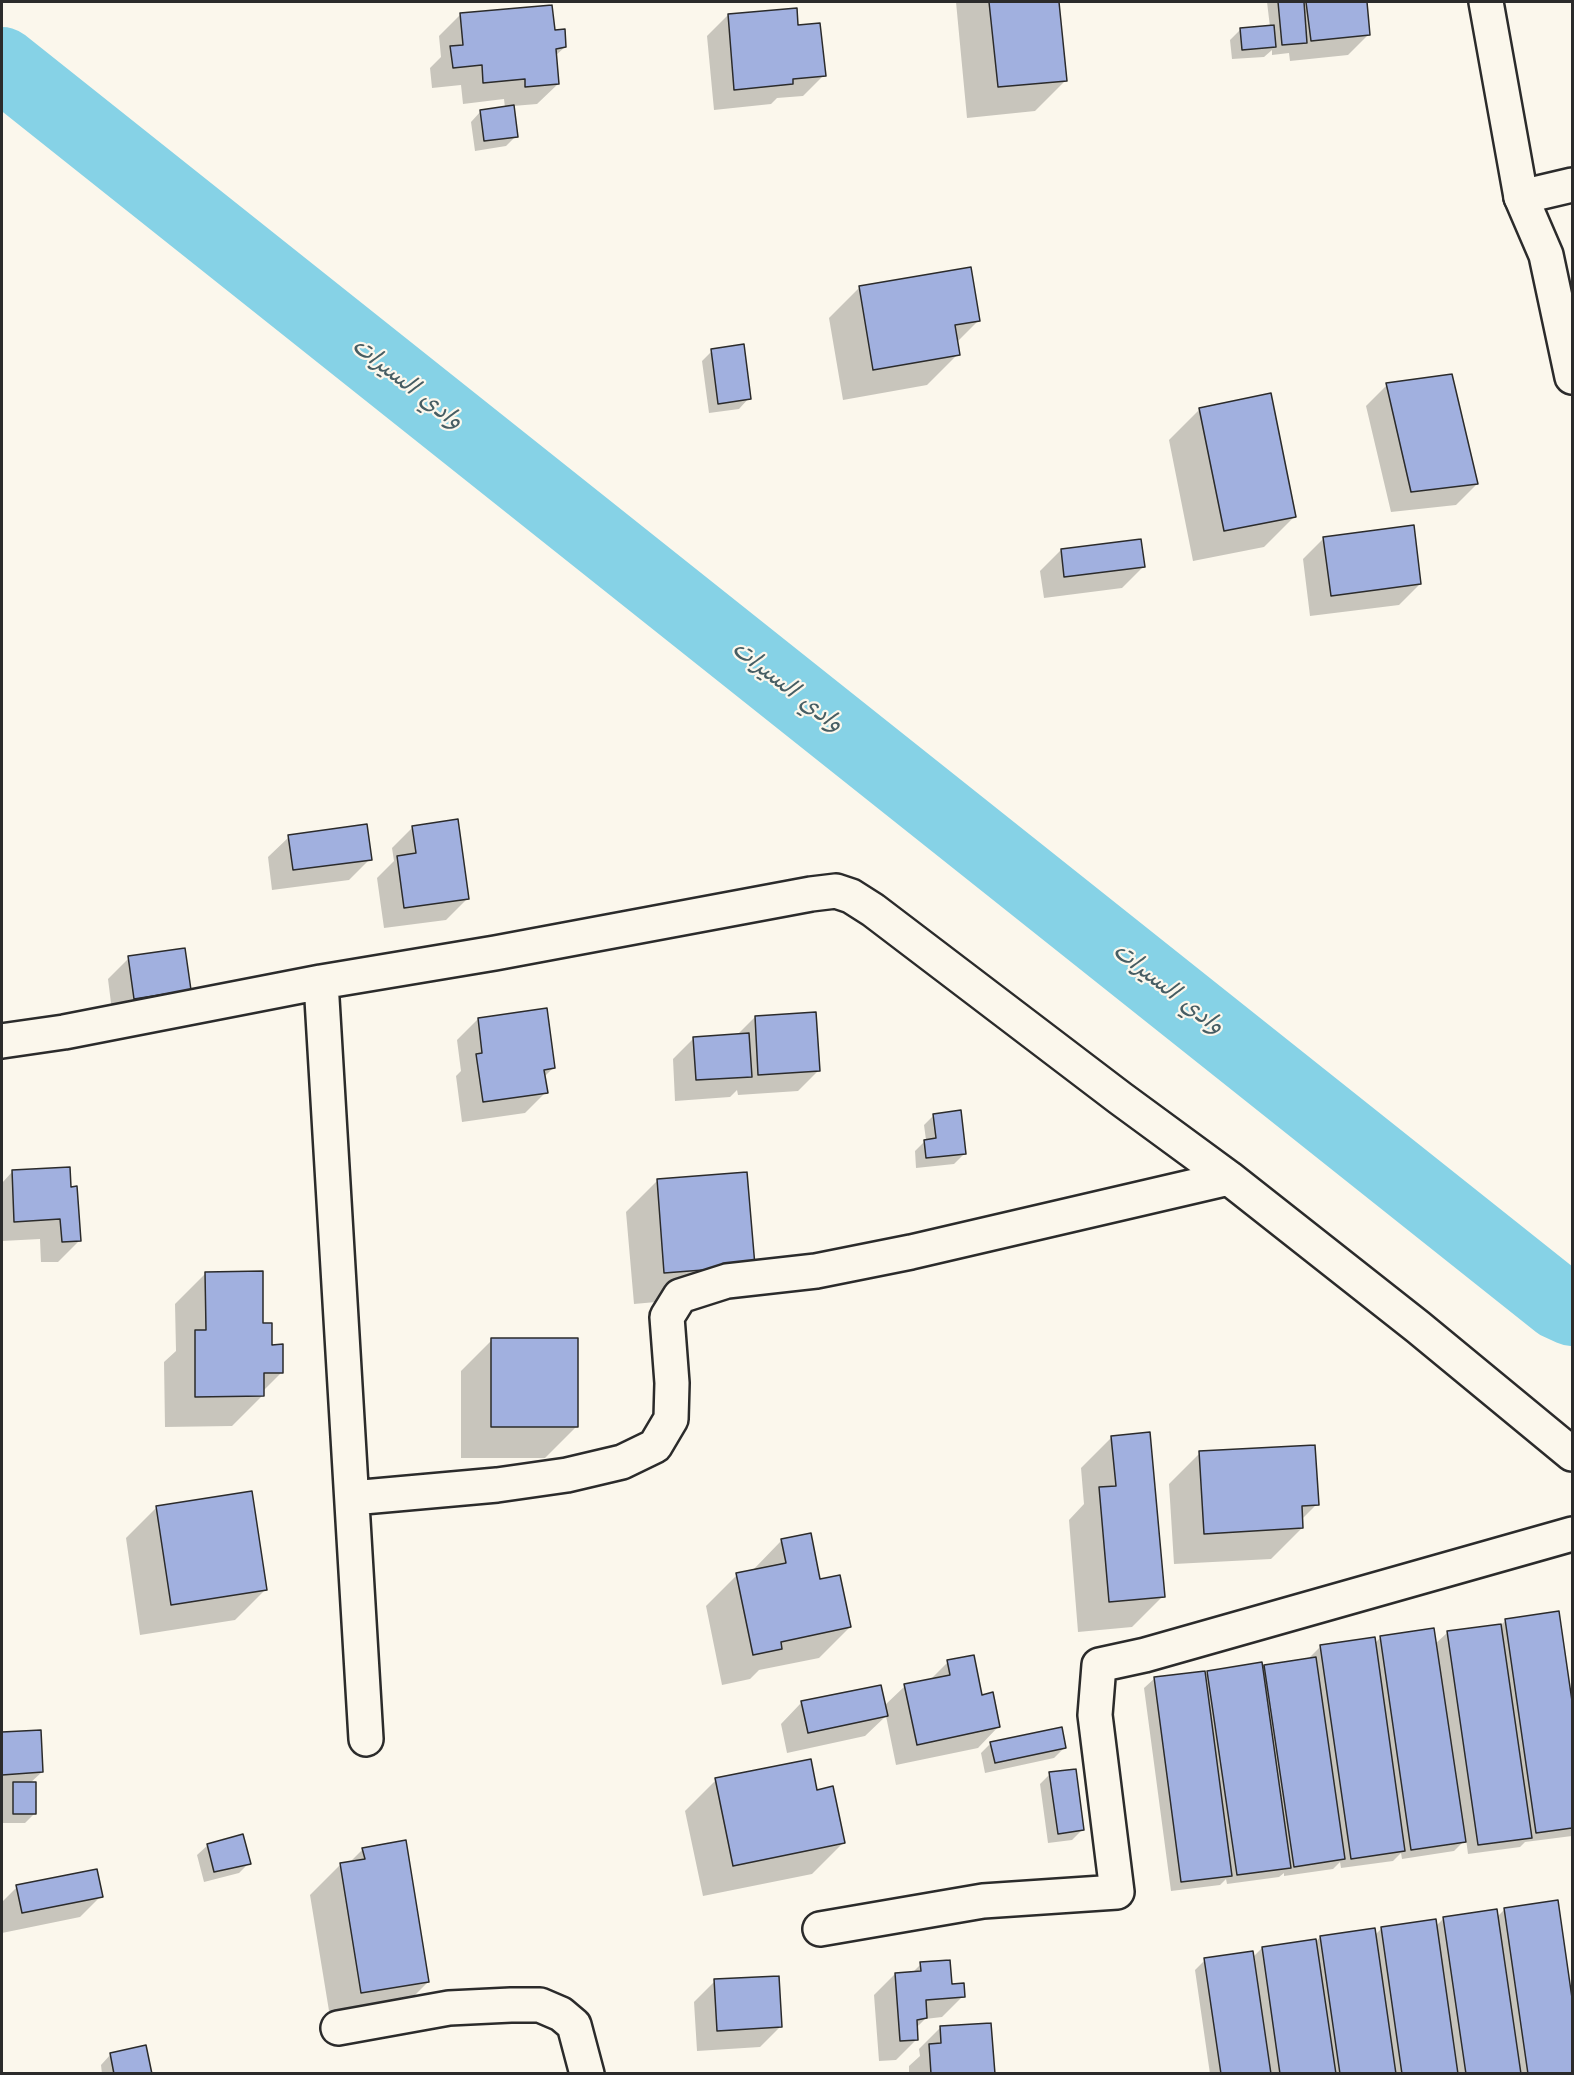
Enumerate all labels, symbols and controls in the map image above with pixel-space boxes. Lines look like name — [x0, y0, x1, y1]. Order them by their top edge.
water label: وادي السيرات — [345, 333, 467, 437]
water label: وادي السيرات — [725, 636, 847, 740]
water label: وادي السيرات — [1106, 938, 1228, 1042]

